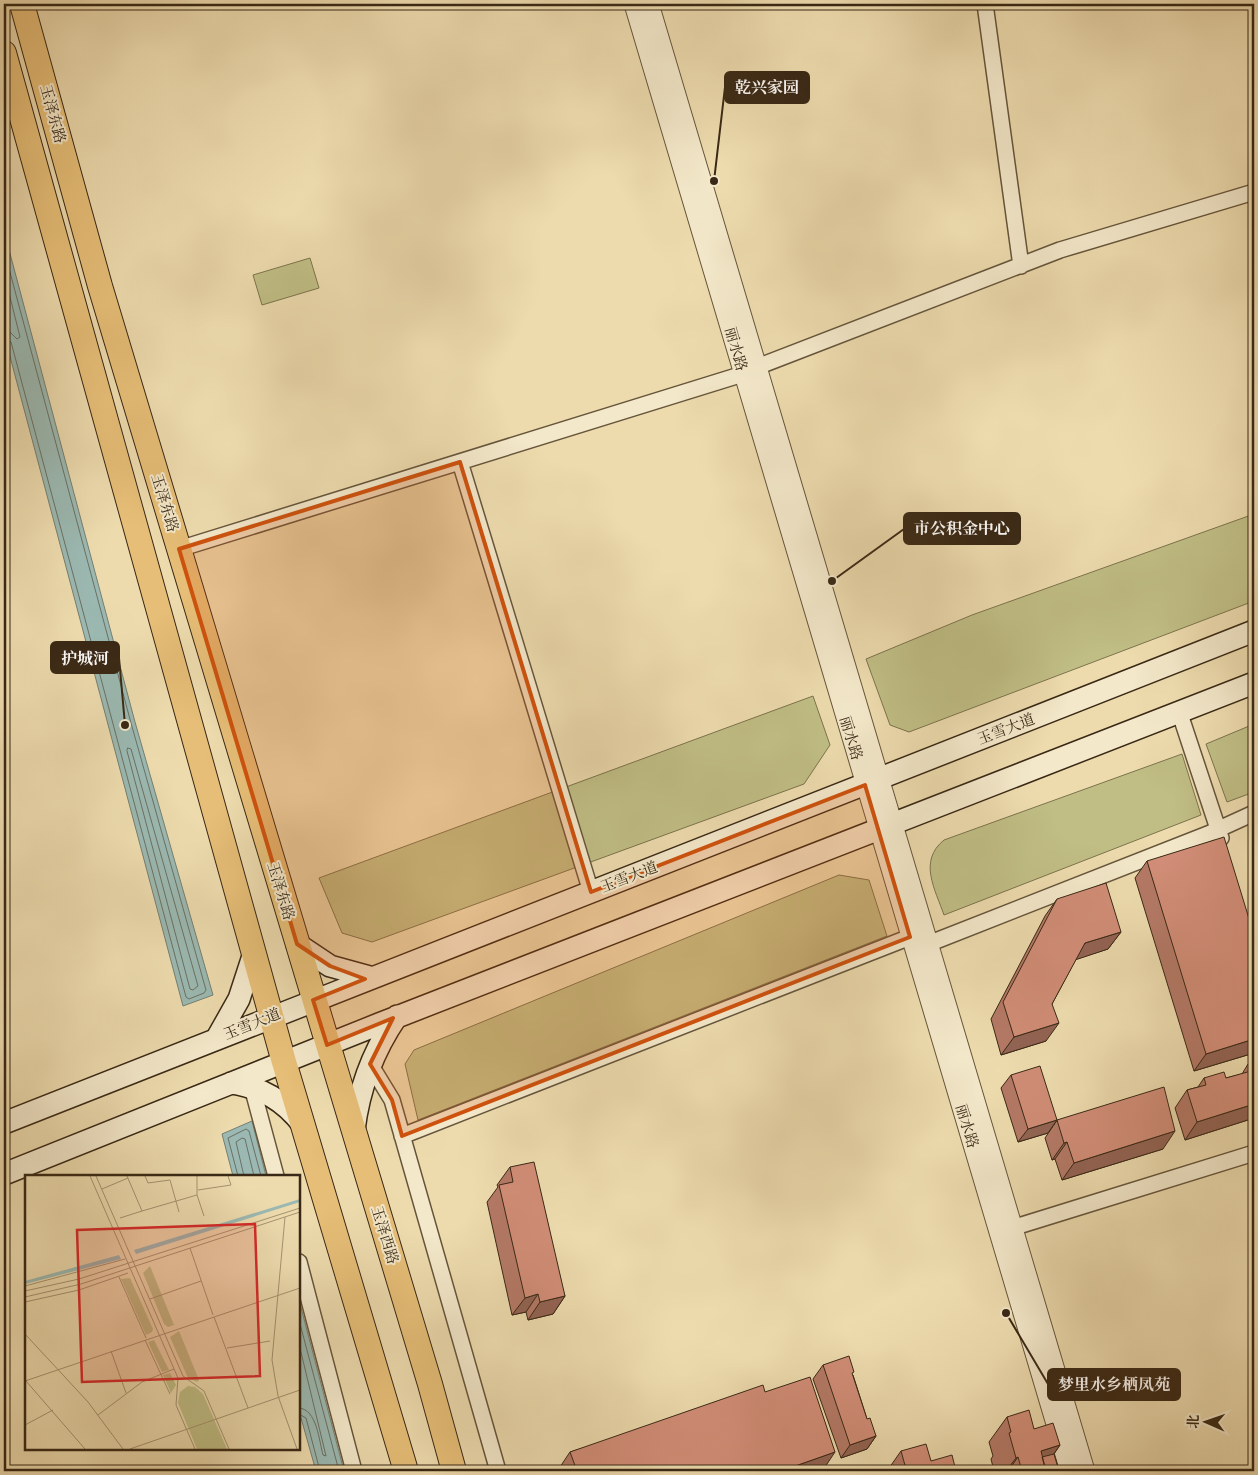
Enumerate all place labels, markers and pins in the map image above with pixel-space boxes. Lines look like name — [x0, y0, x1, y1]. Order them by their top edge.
callout: 乾兴家园 — [725, 72, 809, 103]
callout: 市公积金中心 — [904, 513, 1020, 544]
callout: 护城河 — [51, 642, 119, 673]
callout: 梦里水乡栖凤苑 — [1048, 1369, 1180, 1400]

